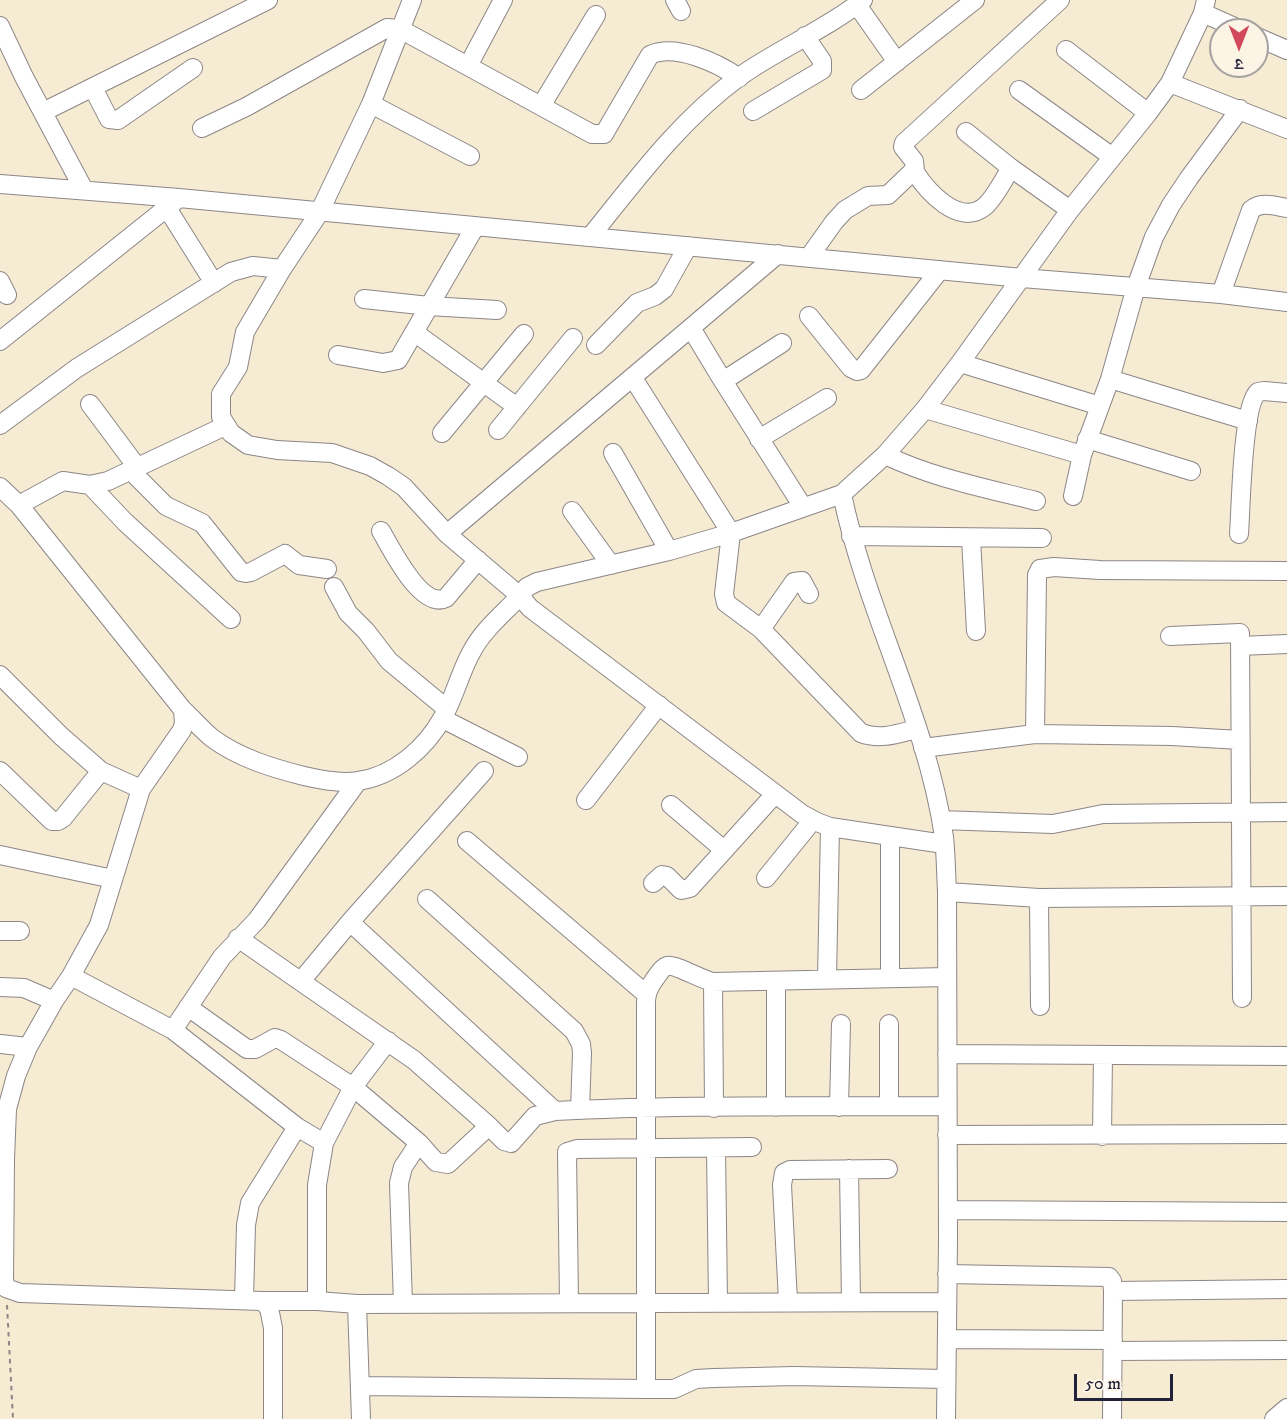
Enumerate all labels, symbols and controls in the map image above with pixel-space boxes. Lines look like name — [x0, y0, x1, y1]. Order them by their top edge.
north arrow — [1209, 18, 1269, 78]
text: उ — [1235, 54, 1243, 74]
scale bar — [1077, 1362, 1176, 1400]
text: 50 m — [1085, 1373, 1121, 1395]

